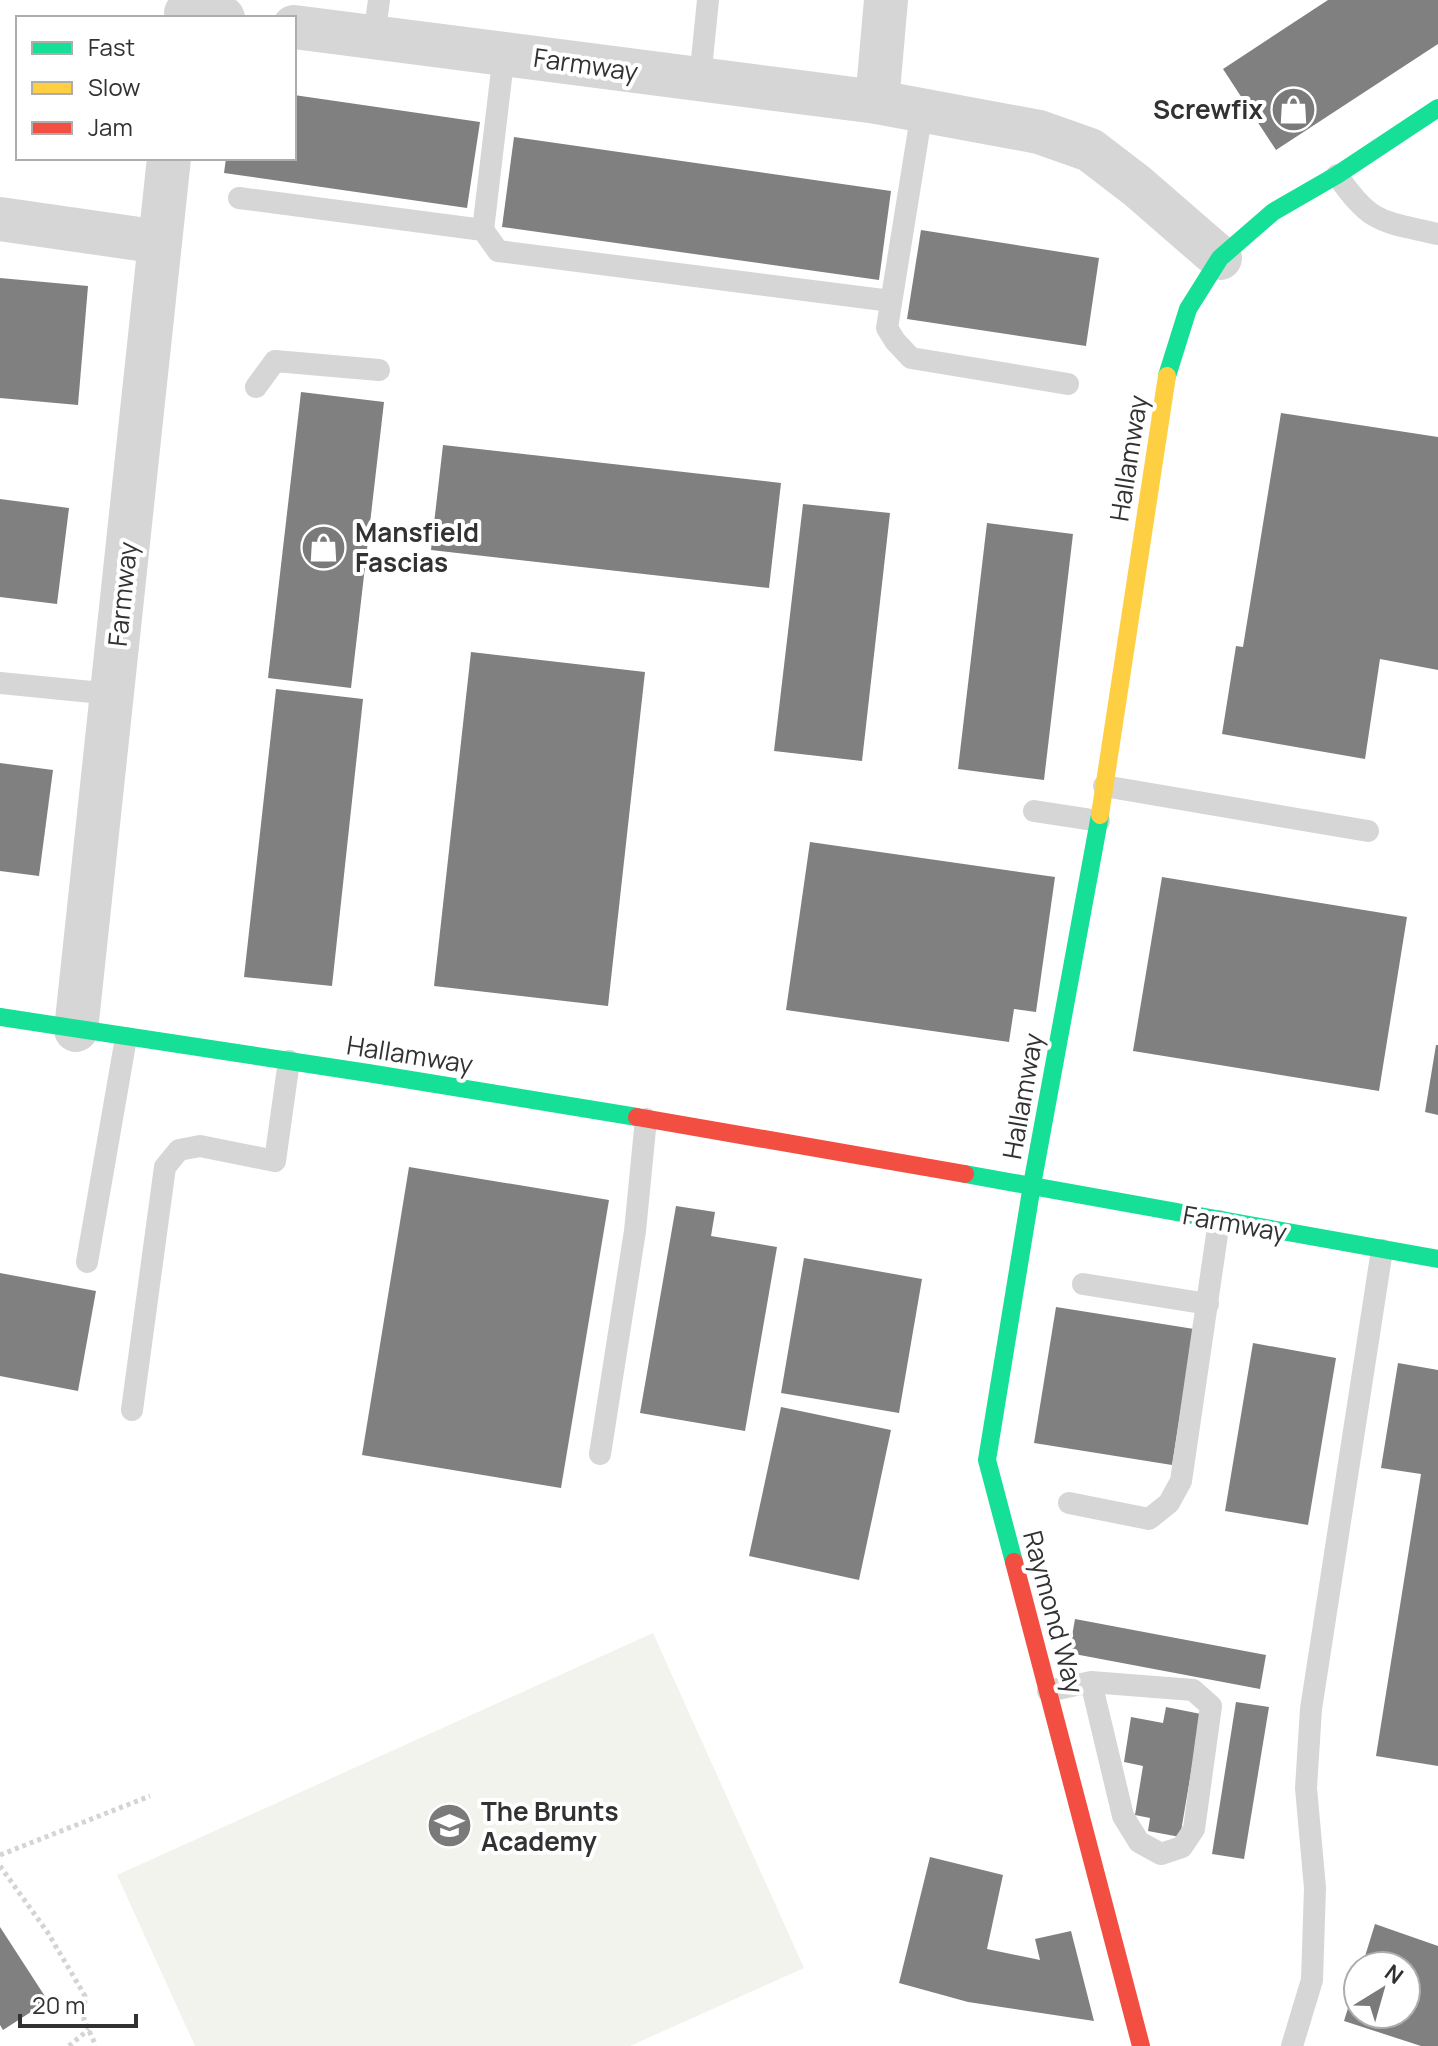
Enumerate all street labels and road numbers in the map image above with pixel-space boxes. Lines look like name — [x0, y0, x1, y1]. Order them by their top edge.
street label: Farmway — [532, 39, 641, 89]
street label: Hallamway — [1100, 392, 1156, 524]
street label: Farmway — [99, 540, 145, 648]
street label: Hallamway — [344, 1026, 476, 1082]
street label: Hallamway — [993, 1030, 1051, 1162]
street label: Farmway — [1180, 1196, 1290, 1250]
street label: Raymond Way — [1015, 1526, 1093, 1698]

